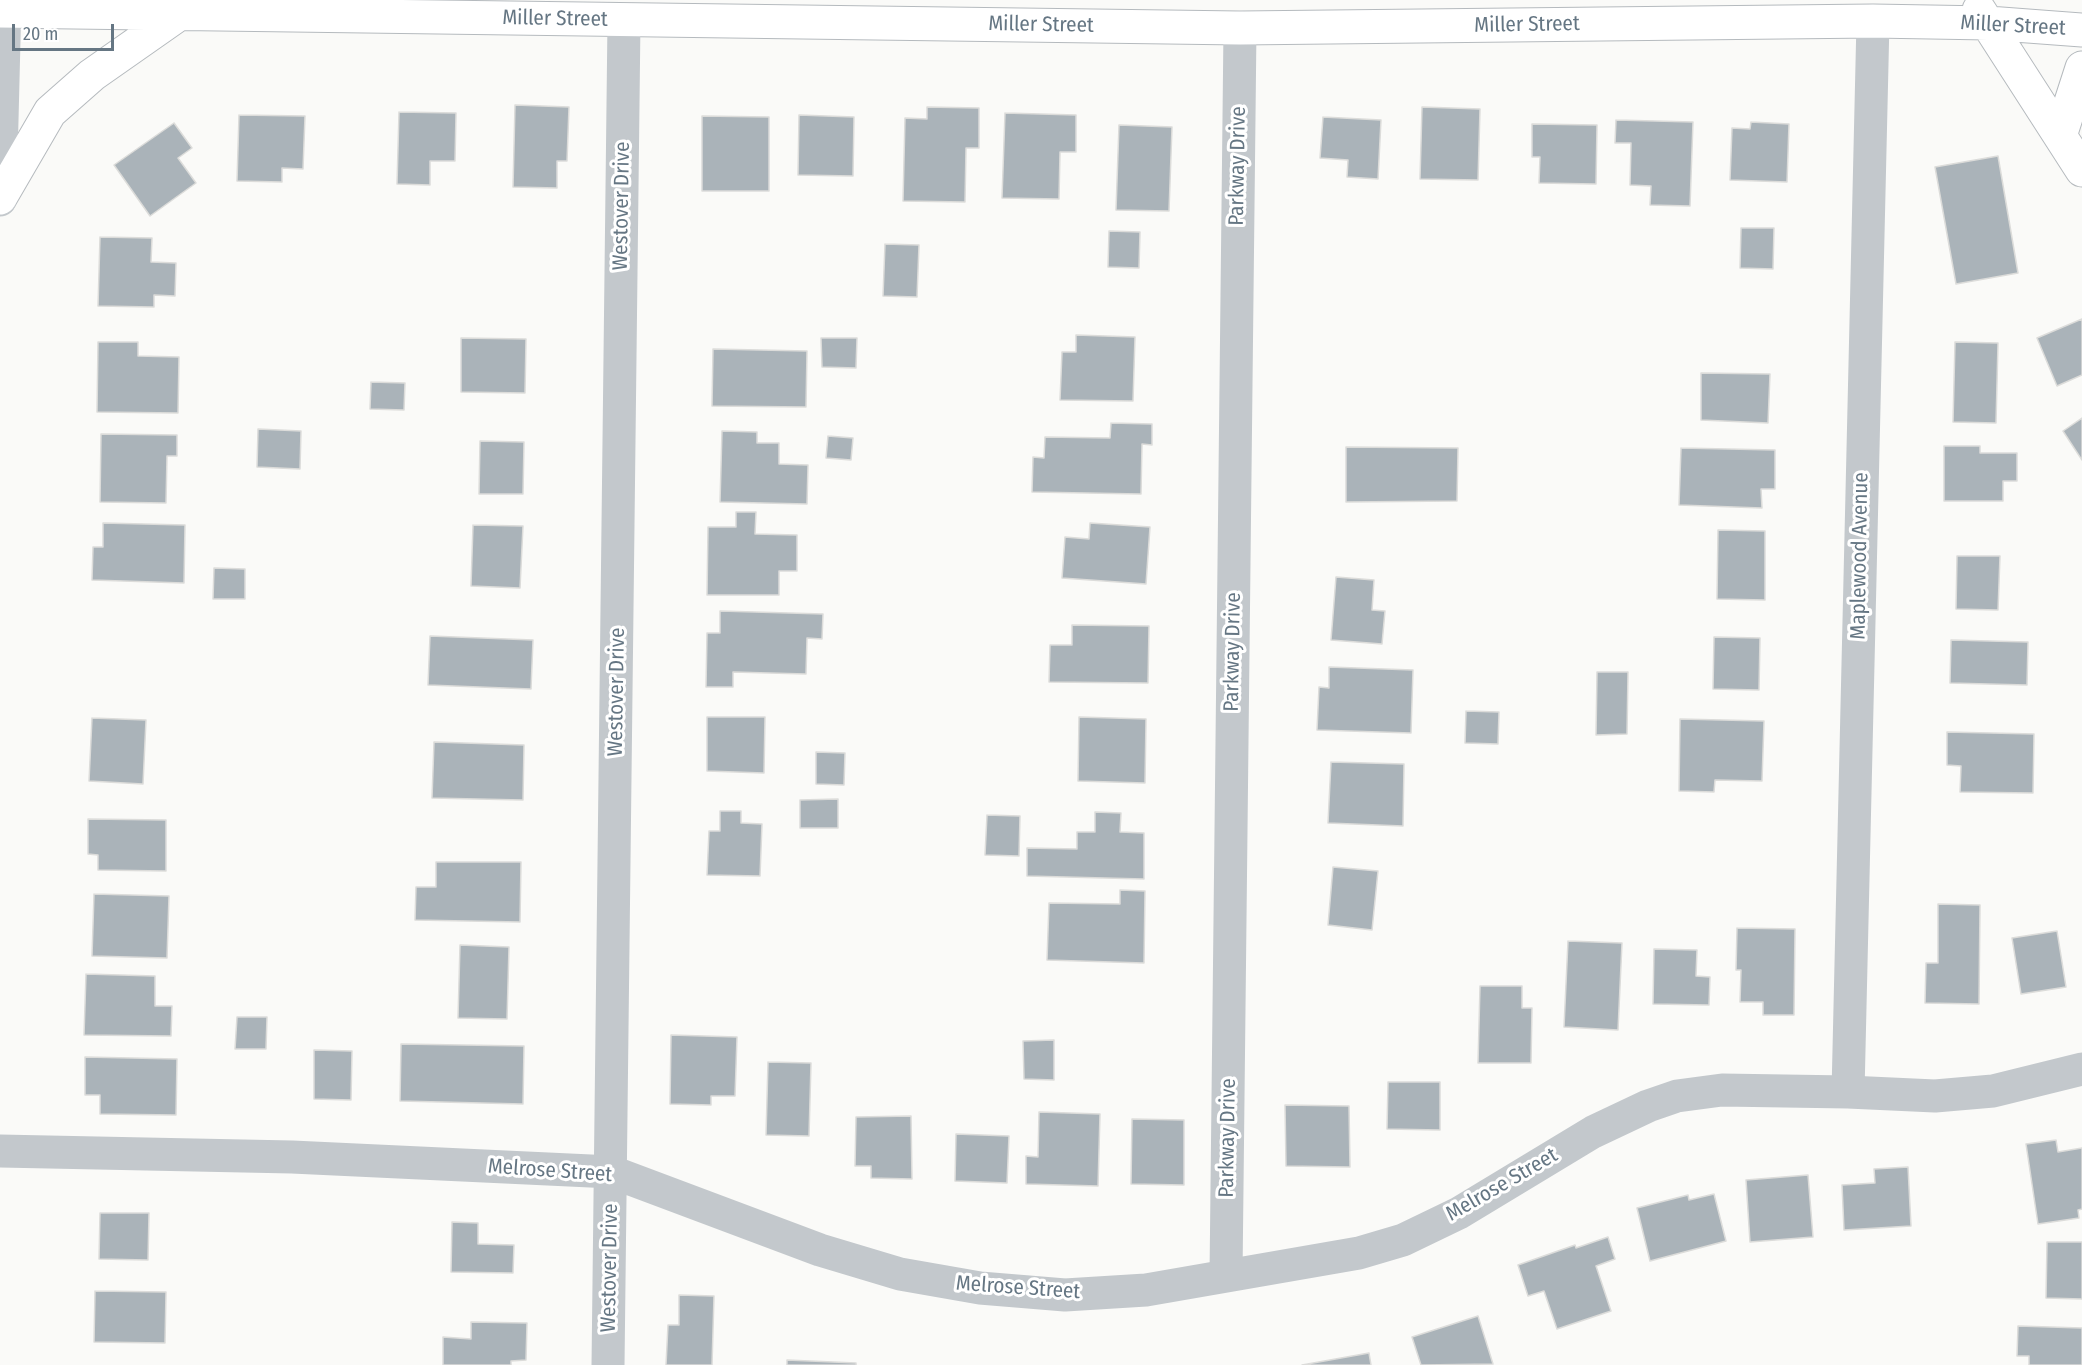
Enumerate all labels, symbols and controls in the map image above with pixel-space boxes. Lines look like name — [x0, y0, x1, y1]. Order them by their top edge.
street label: Miller Street — [502, 5, 608, 33]
street label: Miller Street — [988, 11, 1094, 39]
street label: Miller Street — [1474, 11, 1580, 39]
street label: Miller Street — [1960, 11, 2066, 41]
scale bar — [15, 12, 117, 50]
text: 20 m — [23, 23, 58, 45]
street label: Parkway Drive — [1224, 106, 1252, 226]
street label: Westover Drive — [608, 141, 636, 271]
street label: Maplewood Avenue — [1846, 472, 1874, 640]
street label: Parkway Drive — [1219, 592, 1247, 712]
street label: Westover Drive — [603, 627, 631, 757]
street label: Parkway Drive — [1214, 1078, 1242, 1198]
street label: Melrose Street — [1442, 1143, 1562, 1227]
street label: Melrose Street — [487, 1154, 613, 1188]
street label: Westover Drive — [596, 1203, 624, 1333]
street label: Melrose Street — [955, 1271, 1081, 1305]

